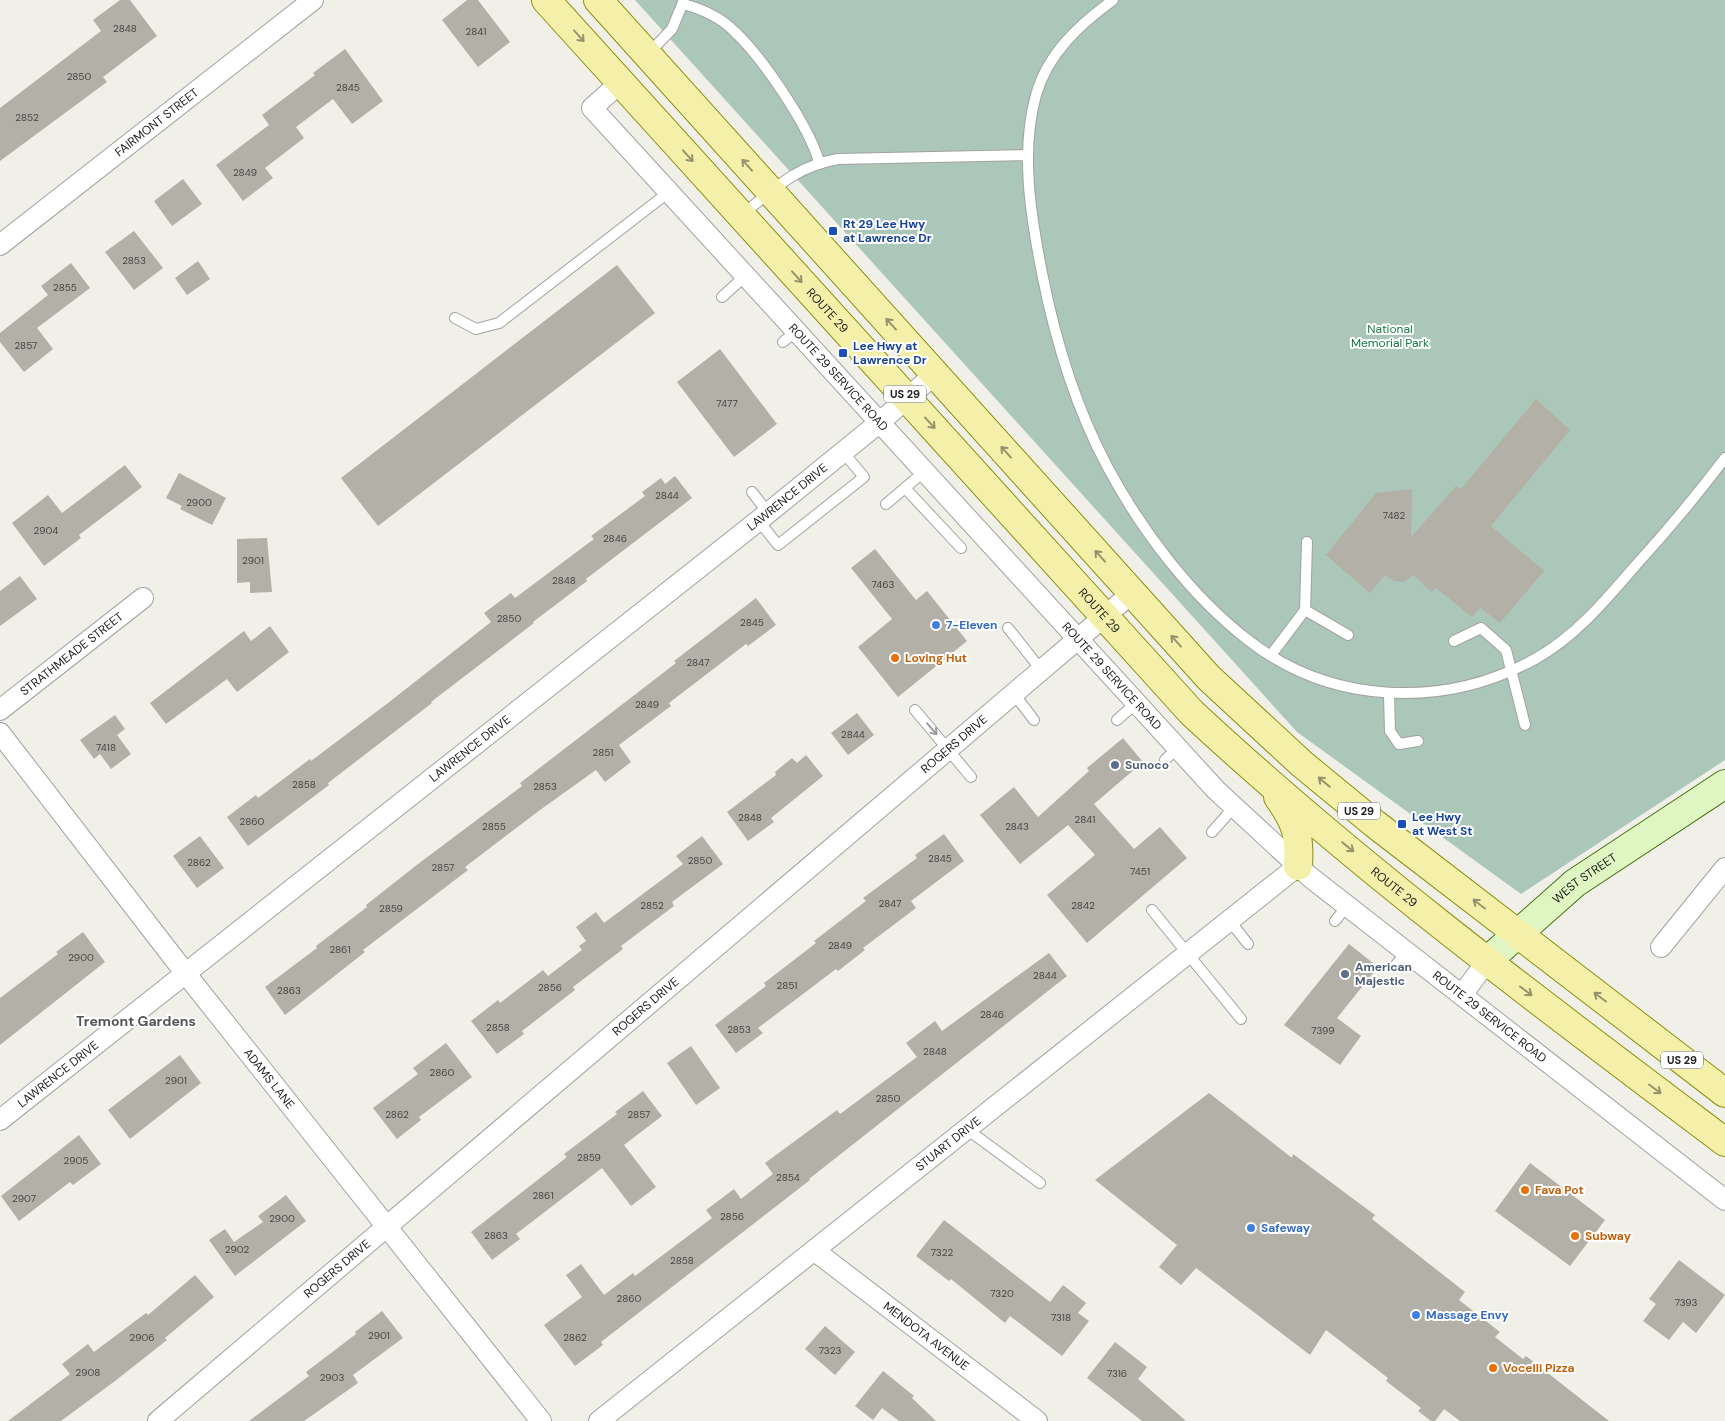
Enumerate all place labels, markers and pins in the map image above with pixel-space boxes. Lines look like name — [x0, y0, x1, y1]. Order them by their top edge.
place label: Rt 29 Lee Hwy at Lawrence Dr — [843, 216, 932, 246]
marker: Rt 29 Lee Hwy at Lawrence Dr — [827, 225, 839, 237]
place label: Lee Hwy at Lawrence Dr — [853, 338, 927, 368]
marker: Lee Hwy at Lawrence Dr — [837, 347, 849, 359]
place label: 7-Eleven — [946, 617, 998, 633]
marker: 7-Eleven — [930, 619, 942, 631]
place label: Loving Hut — [905, 650, 967, 666]
marker: Loving Hut — [889, 652, 901, 664]
place label: Sunoco — [1125, 757, 1169, 773]
marker: Sunoco — [1109, 759, 1121, 771]
place label: Lee Hwy at West St — [1412, 809, 1472, 839]
marker: Lee Hwy at West St — [1396, 818, 1408, 830]
place label: American Majestic — [1355, 959, 1412, 989]
marker: American Majestic — [1339, 968, 1351, 980]
place label: Fava Pot — [1535, 1182, 1584, 1198]
marker: Fava Pot — [1519, 1184, 1531, 1196]
place label: Safeway — [1261, 1220, 1311, 1236]
marker: Safeway — [1245, 1222, 1257, 1234]
place label: Subway — [1585, 1228, 1632, 1244]
marker: Subway — [1569, 1230, 1581, 1242]
place label: Massage Envy — [1426, 1307, 1510, 1323]
marker: Massage Envy — [1410, 1309, 1422, 1321]
place label: Vocelli Pizza — [1503, 1360, 1575, 1376]
marker: Vocelli Pizza — [1487, 1362, 1499, 1374]

